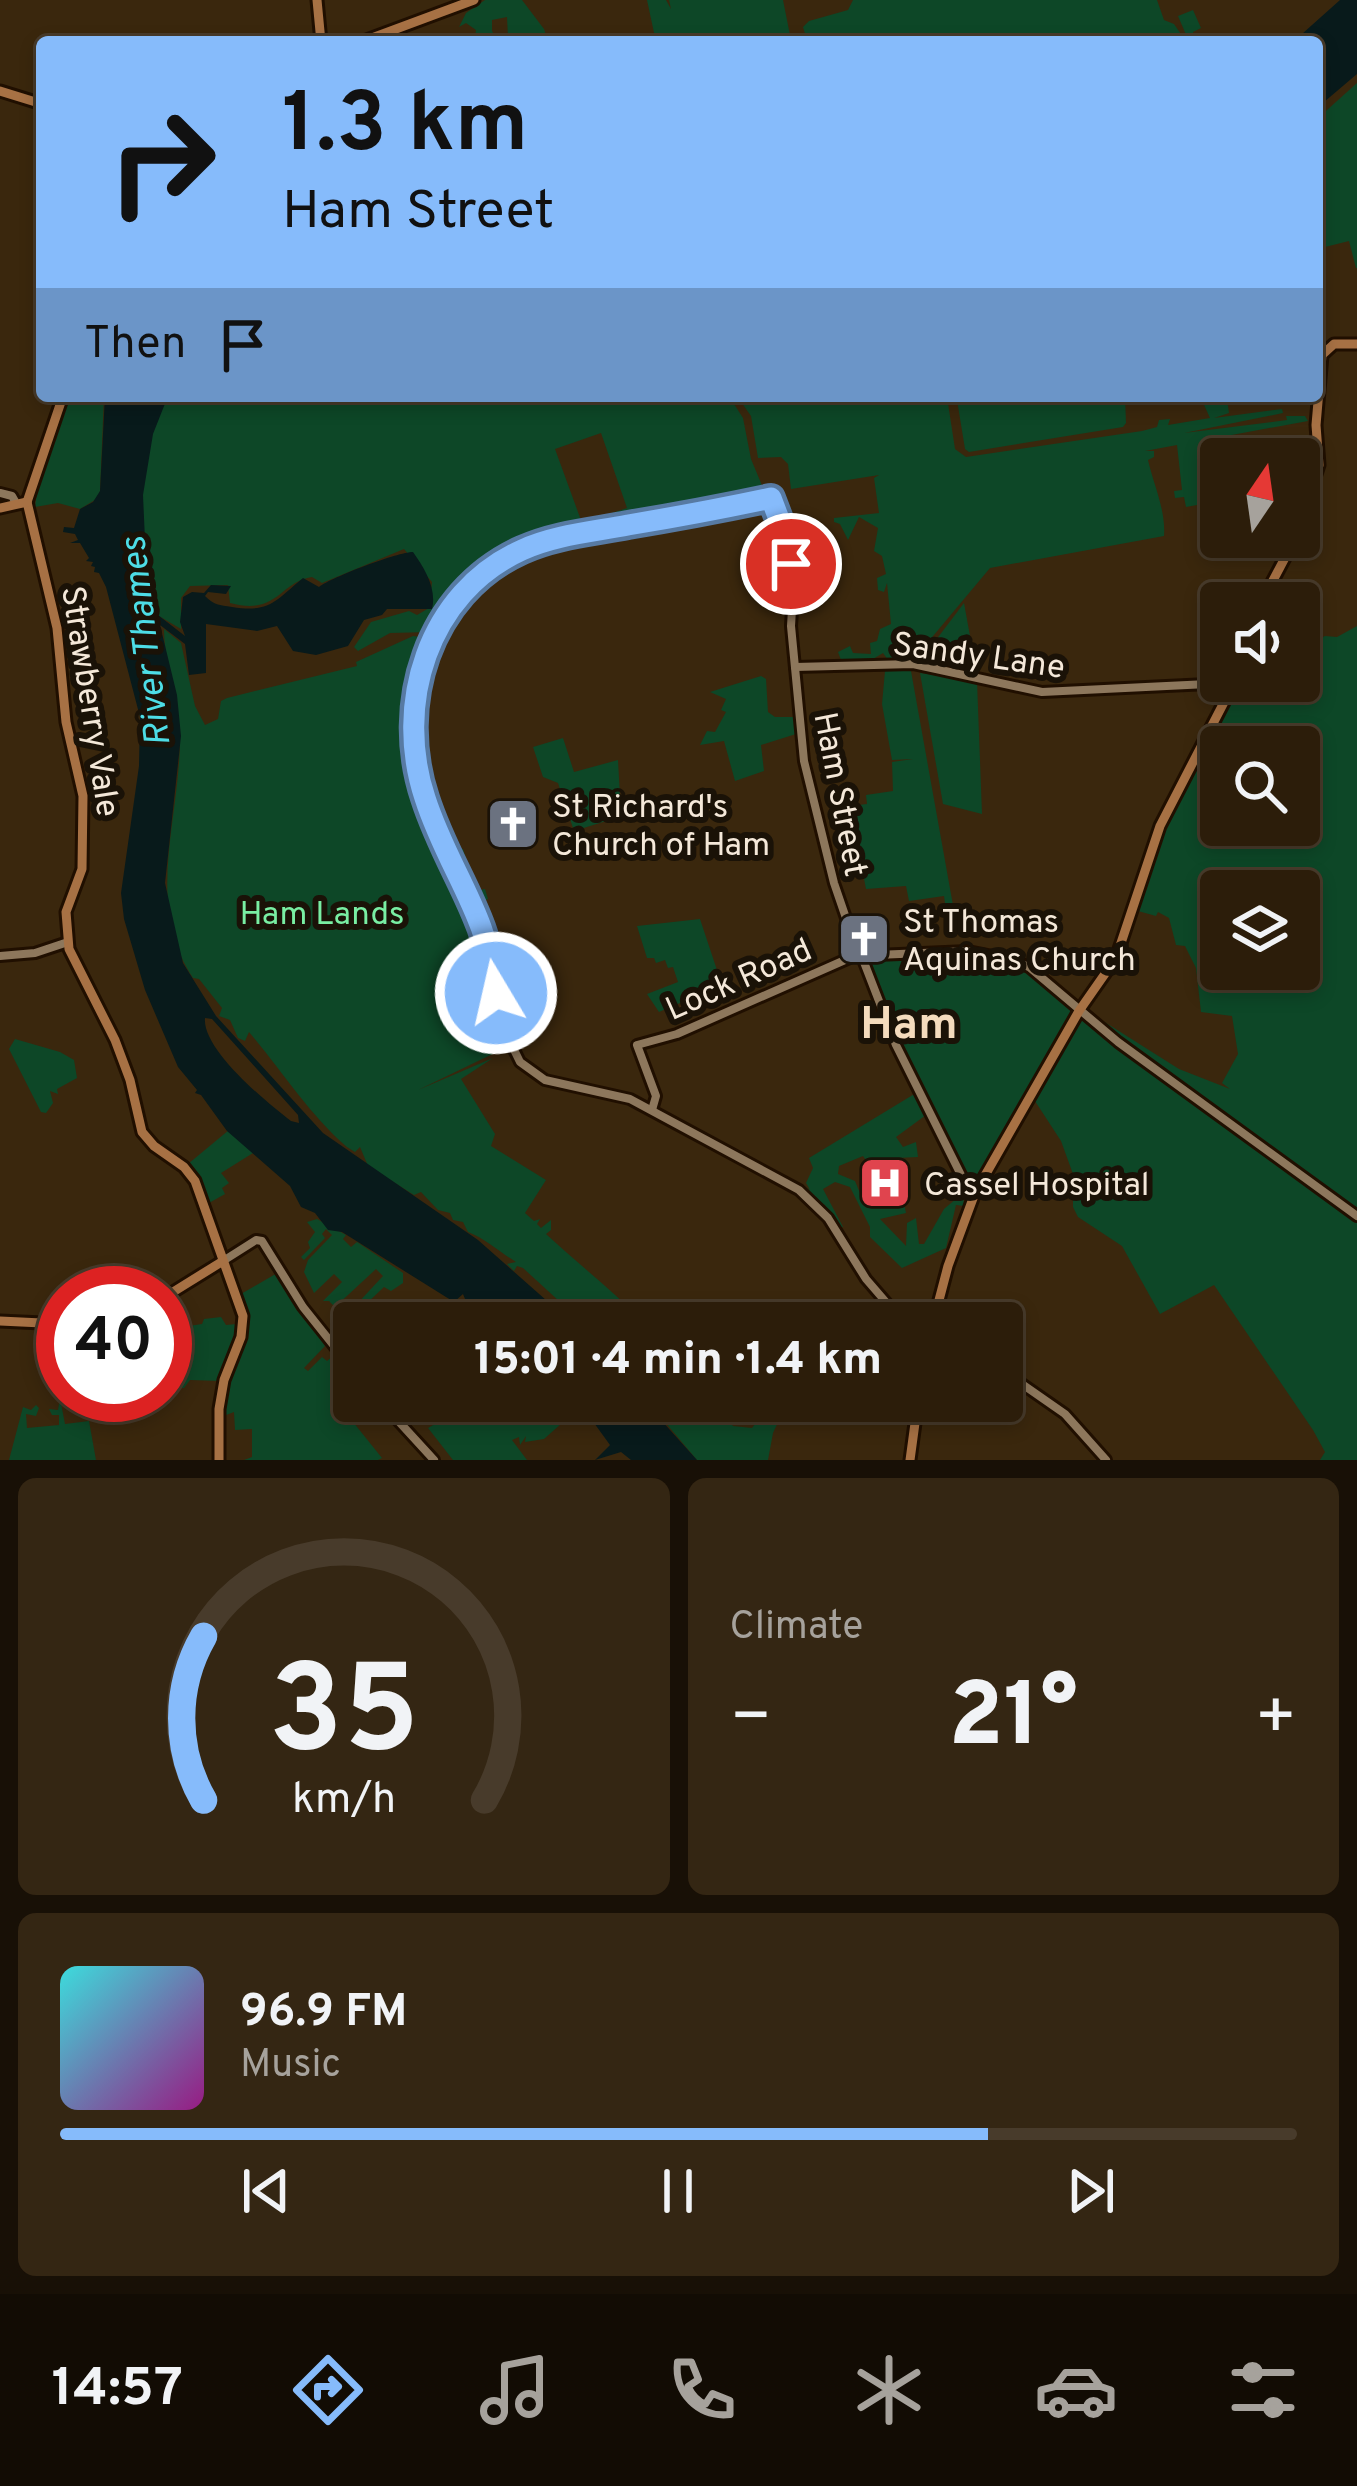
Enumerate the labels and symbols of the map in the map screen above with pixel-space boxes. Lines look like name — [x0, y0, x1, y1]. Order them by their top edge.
north arrow — [1200, 438, 1320, 558]
pin — [740, 513, 842, 615]
water label: River Thames — [112, 533, 184, 749]
street label: Strawberry Vale — [49, 583, 127, 820]
street label: Sandy Lane — [890, 625, 1067, 691]
street label: Ham Street — [802, 709, 875, 880]
place label: St Richard's Church of Ham — [552, 788, 770, 868]
church icon: St Richard's Church of Ham — [485, 796, 541, 852]
park label: Ham Lands — [240, 895, 404, 937]
place label: St Thomas Aquinas Church — [903, 903, 1136, 983]
church icon: St Thomas Aquinas Church — [836, 911, 892, 967]
position arrow — [433, 930, 559, 1056]
street label: Lock Road — [660, 931, 819, 1032]
district label: Ham — [860, 998, 958, 1055]
hospital icon: Cassel Hospital — [857, 1155, 913, 1211]
place label: Cassel Hospital — [924, 1166, 1149, 1208]
speed limit sign: 40 — [36, 1266, 192, 1422]

